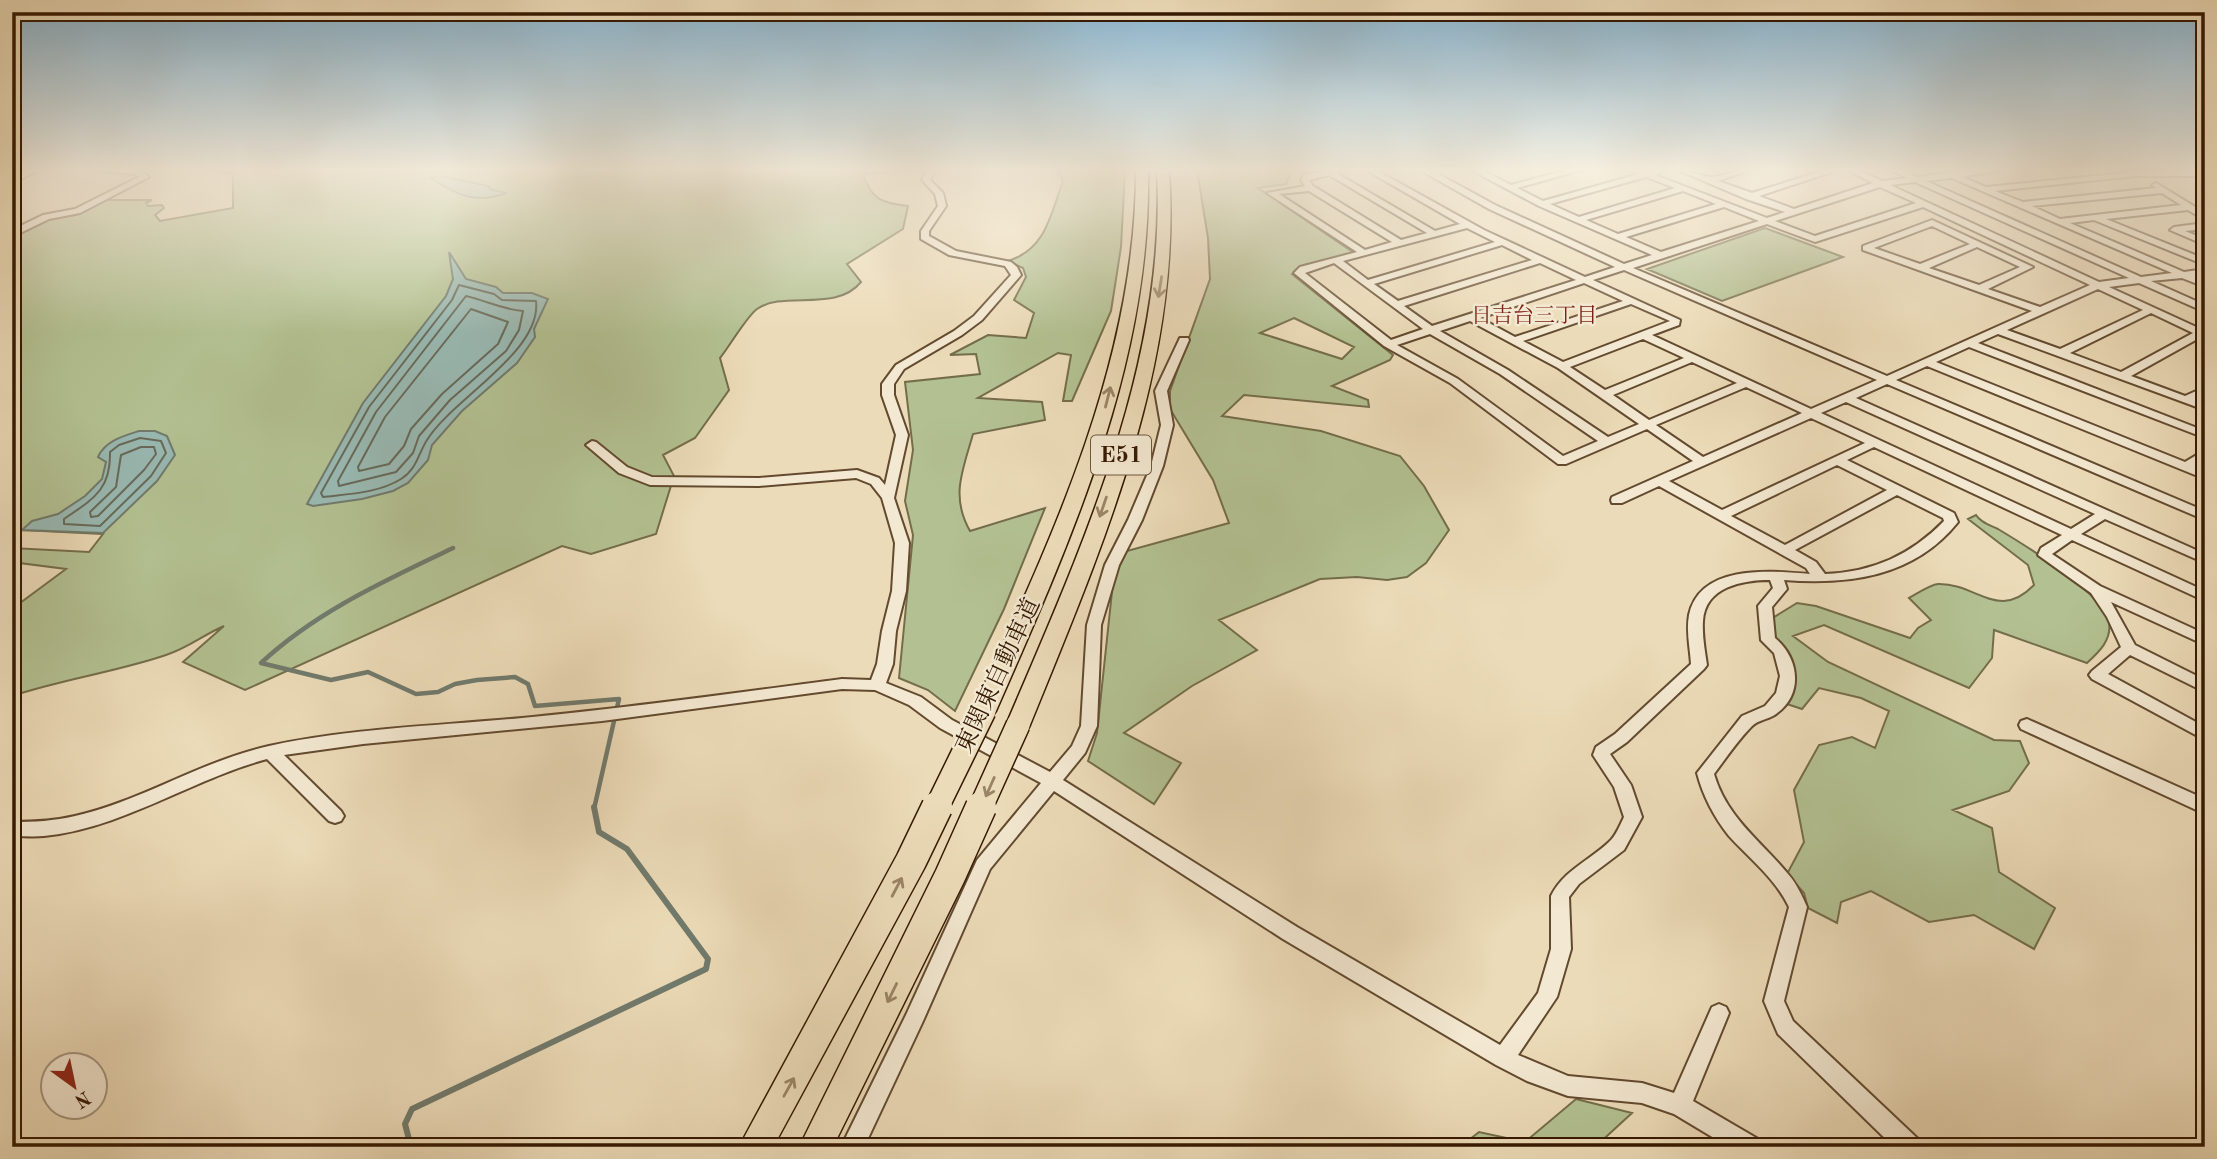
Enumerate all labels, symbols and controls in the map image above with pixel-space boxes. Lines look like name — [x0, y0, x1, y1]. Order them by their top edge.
one-way arrow — [1153, 275, 1166, 298]
district label: 日吉台三丁目 — [1471, 304, 1597, 327]
one-way arrow — [1102, 386, 1115, 409]
road number: E51 — [1091, 436, 1151, 475]
one-way arrow — [1096, 495, 1108, 517]
street label: 東関東自動車道 — [950, 594, 1045, 757]
one-way arrow — [982, 776, 996, 797]
one-way arrow — [891, 877, 905, 898]
one-way arrow — [885, 982, 899, 1003]
north arrow — [38, 1050, 108, 1120]
one-way arrow — [783, 1077, 796, 1098]
text: N — [70, 1086, 93, 1110]

